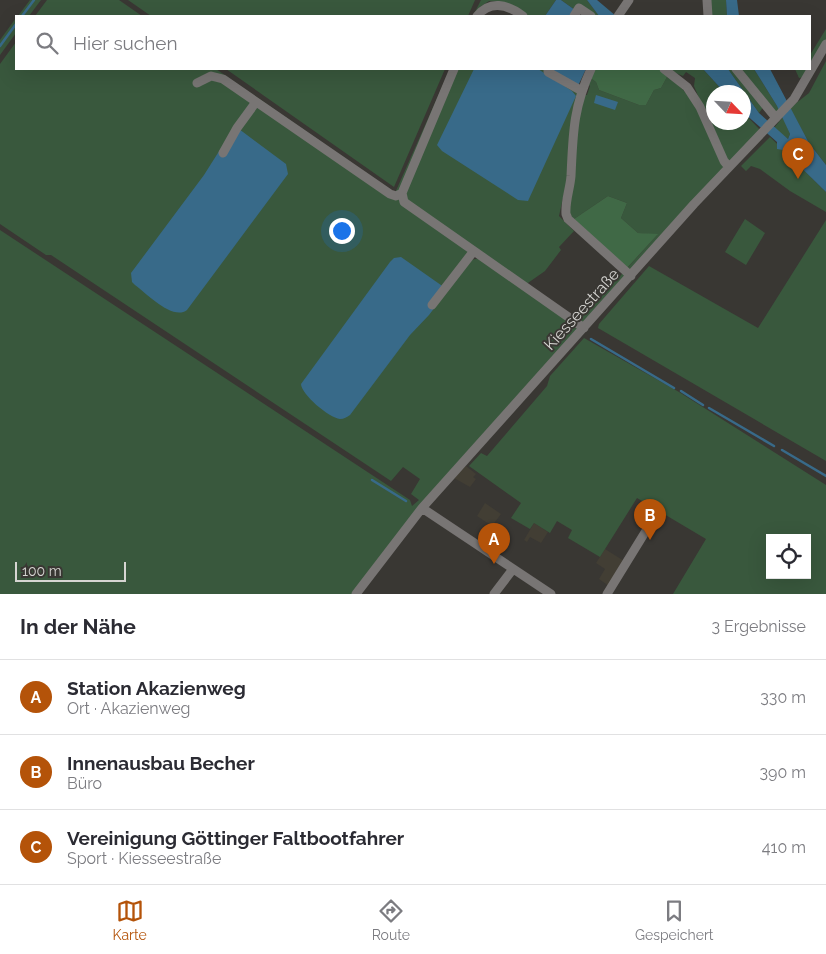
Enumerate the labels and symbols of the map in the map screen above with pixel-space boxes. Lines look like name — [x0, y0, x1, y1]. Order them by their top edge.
north arrow — [706, 85, 751, 130]
pin: C — [782, 138, 814, 179]
your location — [329, 218, 355, 244]
street label: Kiesseestraße — [540, 265, 623, 354]
pin: B — [634, 499, 666, 540]
pin: A — [478, 523, 510, 564]
scale bar — [15, 559, 126, 582]

